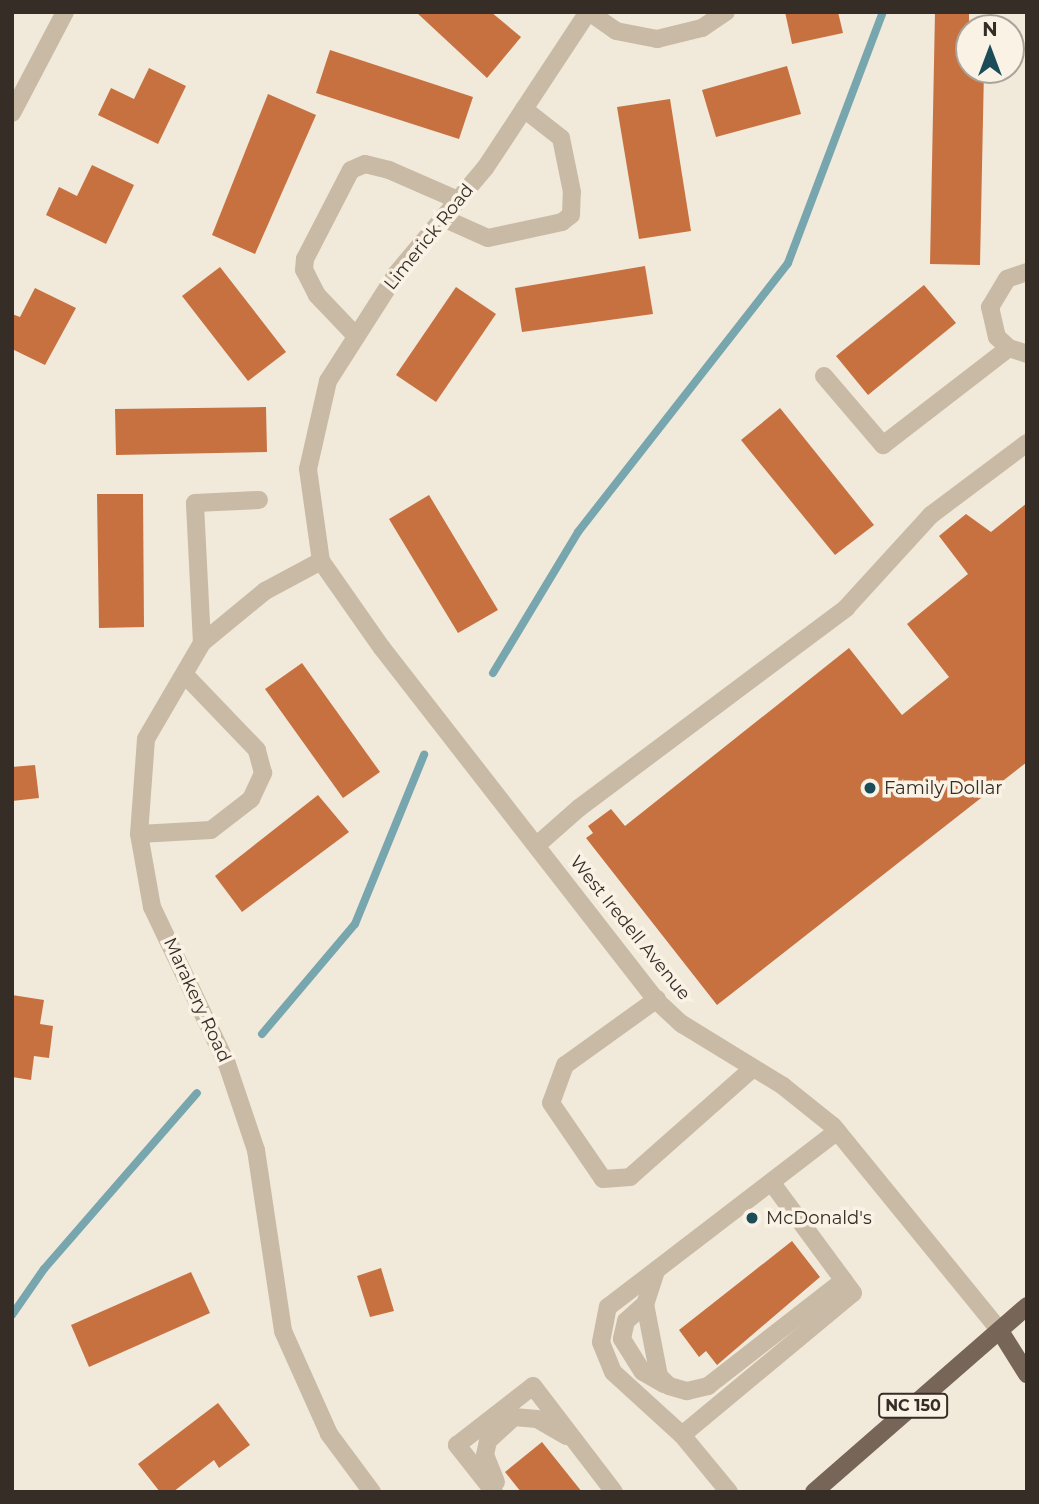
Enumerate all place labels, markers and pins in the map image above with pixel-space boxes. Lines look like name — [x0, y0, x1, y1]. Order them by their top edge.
place label: Family Dollar — [884, 777, 1002, 799]
marker: Family Dollar — [862, 780, 878, 796]
place label: McDonald's — [766, 1207, 872, 1229]
marker: McDonald's — [744, 1210, 760, 1226]

